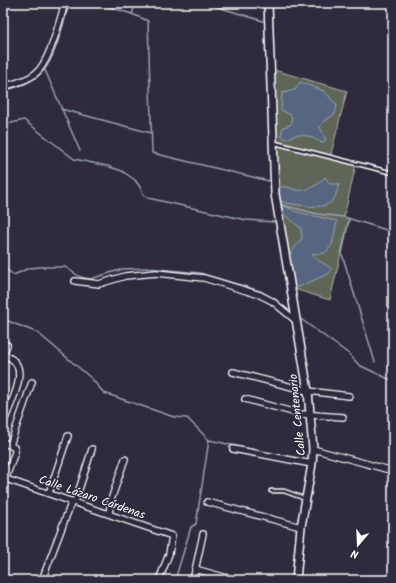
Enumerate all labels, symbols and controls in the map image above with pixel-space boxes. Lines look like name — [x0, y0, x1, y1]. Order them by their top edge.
street label: Calle Centenario — [284, 373, 311, 457]
street label: Calle Lázaro Cárdenas — [36, 470, 148, 525]
north arrow — [338, 525, 378, 565]
text: N — [349, 544, 361, 563]

